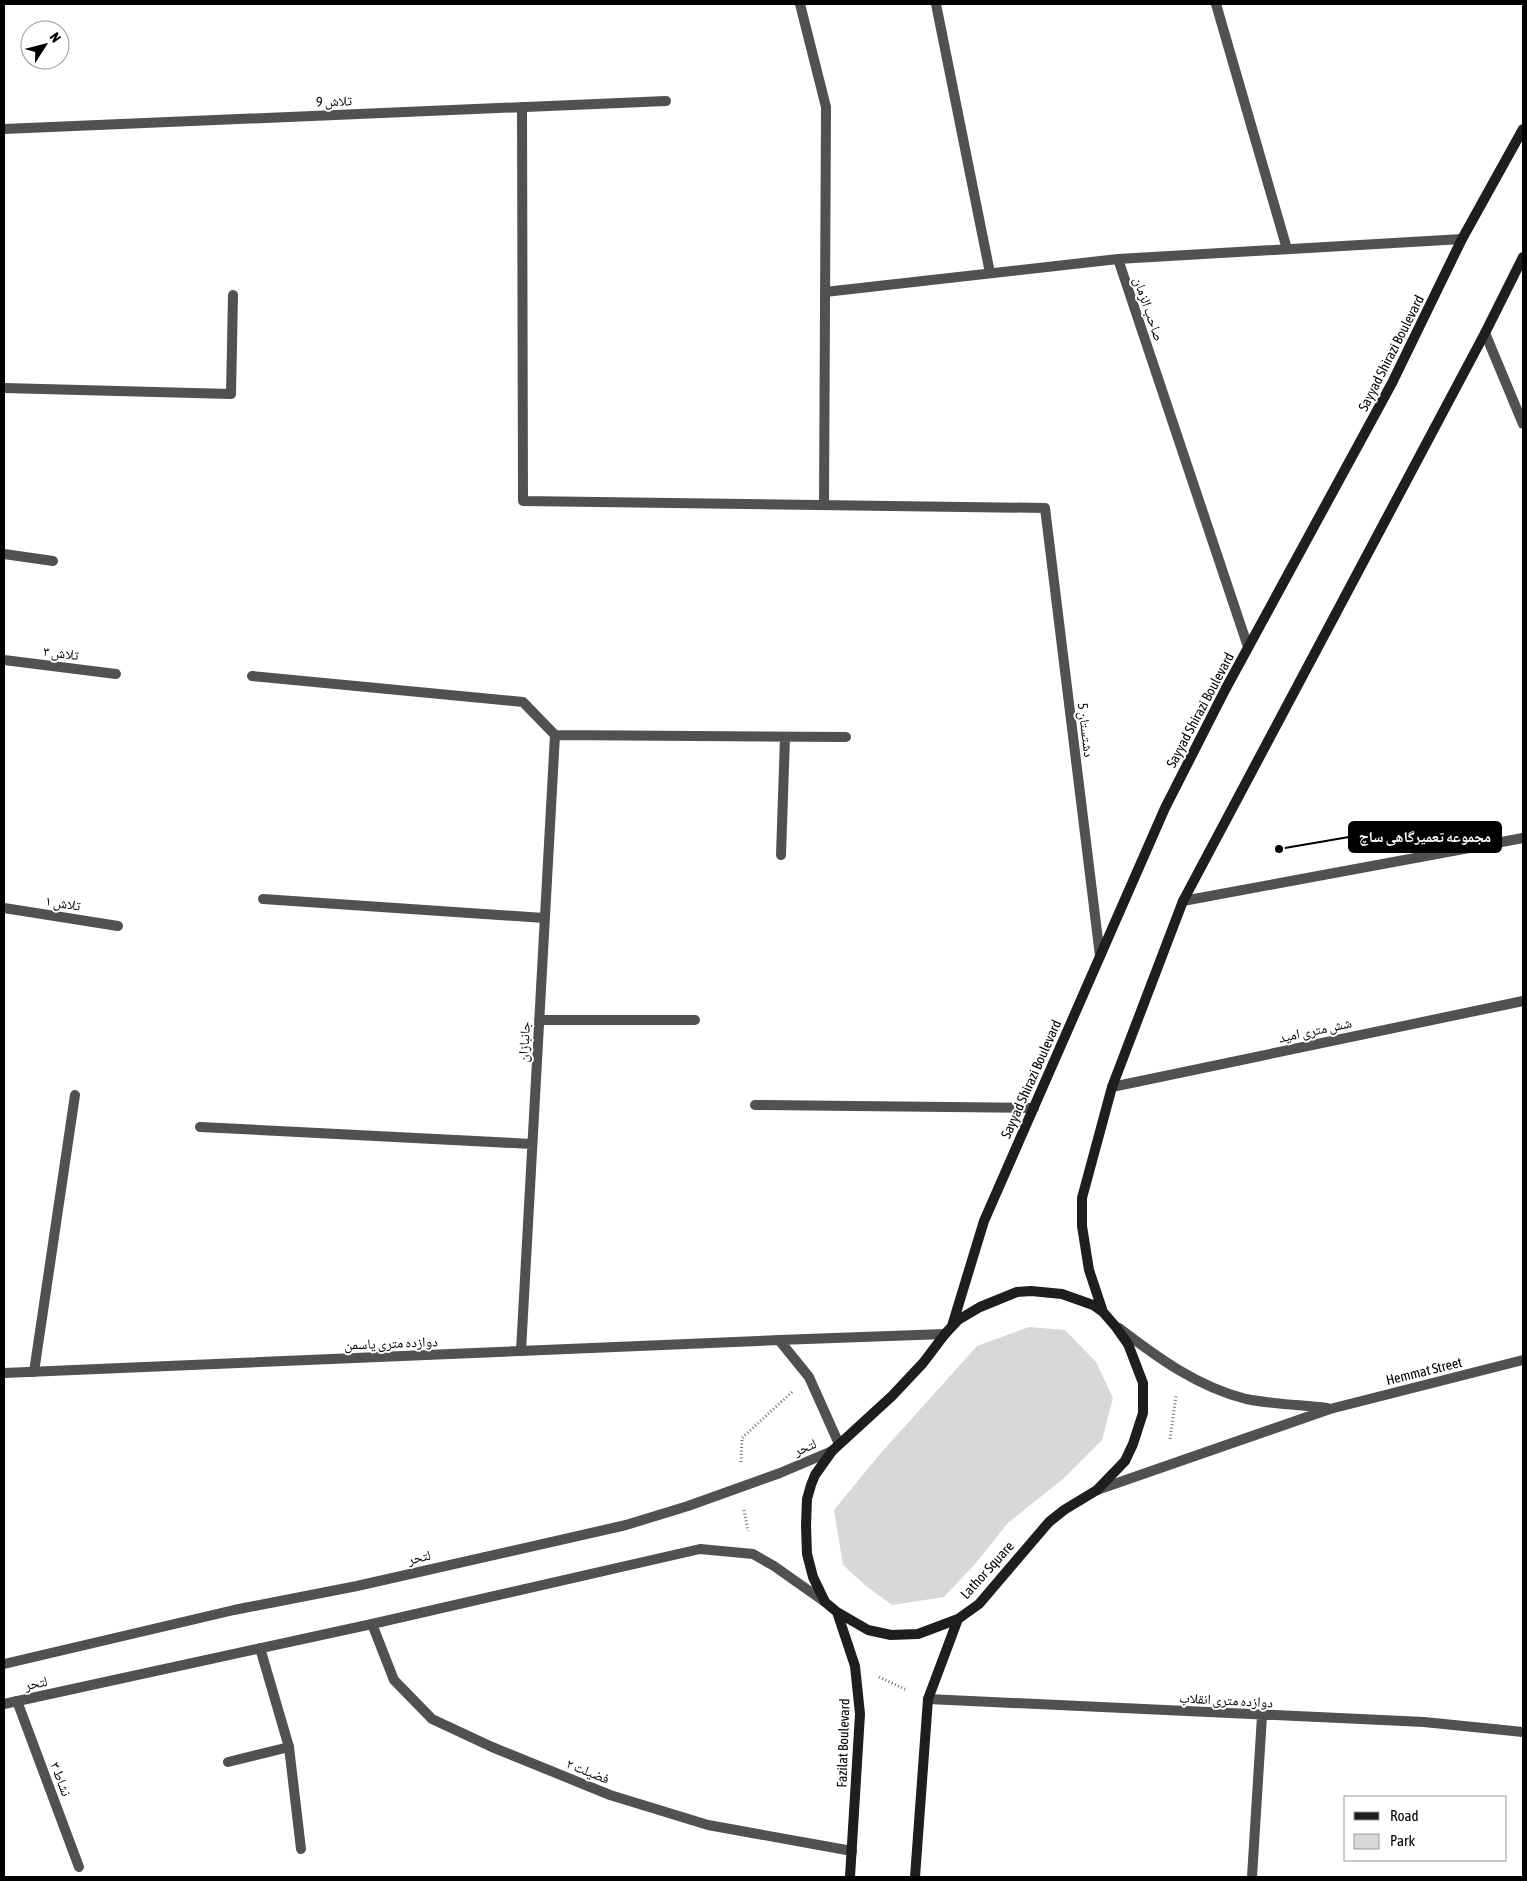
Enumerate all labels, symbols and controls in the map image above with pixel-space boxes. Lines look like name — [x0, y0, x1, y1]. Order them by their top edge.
north arrow — [20, 20, 70, 70]
text: N — [47, 29, 64, 45]
street label: تلاش 9 — [316, 92, 353, 111]
street label: صاحب الزمان — [1130, 275, 1167, 344]
street label: Sayyad Shirazi Boulevard — [1355, 292, 1427, 414]
street label: تلاش ۳ — [42, 643, 80, 664]
street label: Sayyad Shirazi Boulevard — [1163, 650, 1237, 770]
street label: دشتستان 5 — [1074, 702, 1097, 758]
callout: مجموعه تعمیرگاهی ساچ — [1349, 822, 1501, 852]
text: مجموعه تعمیرگاهی ساچ — [1359, 828, 1491, 846]
street label: تلاش ۱ — [44, 892, 82, 915]
street label: شش متری امید — [1277, 1014, 1353, 1047]
street label: Sayyad Shirazi Boulevard — [998, 1017, 1064, 1141]
street label: جانبازان — [515, 1021, 534, 1063]
street label: دوازده متری یاسمن — [344, 1333, 438, 1354]
street label: Hemmat Street — [1384, 1354, 1464, 1388]
street label: لتحر — [790, 1435, 819, 1460]
street label: Lathor Square — [957, 1538, 1017, 1602]
street label: لتحر — [405, 1547, 432, 1569]
street label: لتحر — [22, 1673, 49, 1694]
street label: دوازده متری انقلاب — [1179, 1690, 1274, 1711]
street label: Fazilat Boulevard — [833, 1698, 853, 1788]
street label: فضیلت ۲ — [564, 1755, 612, 1787]
street label: نشاط ۳ — [47, 1759, 75, 1799]
legend — [1344, 1796, 1507, 1861]
text: Road — [1390, 1807, 1419, 1824]
text: Park — [1390, 1832, 1415, 1849]

